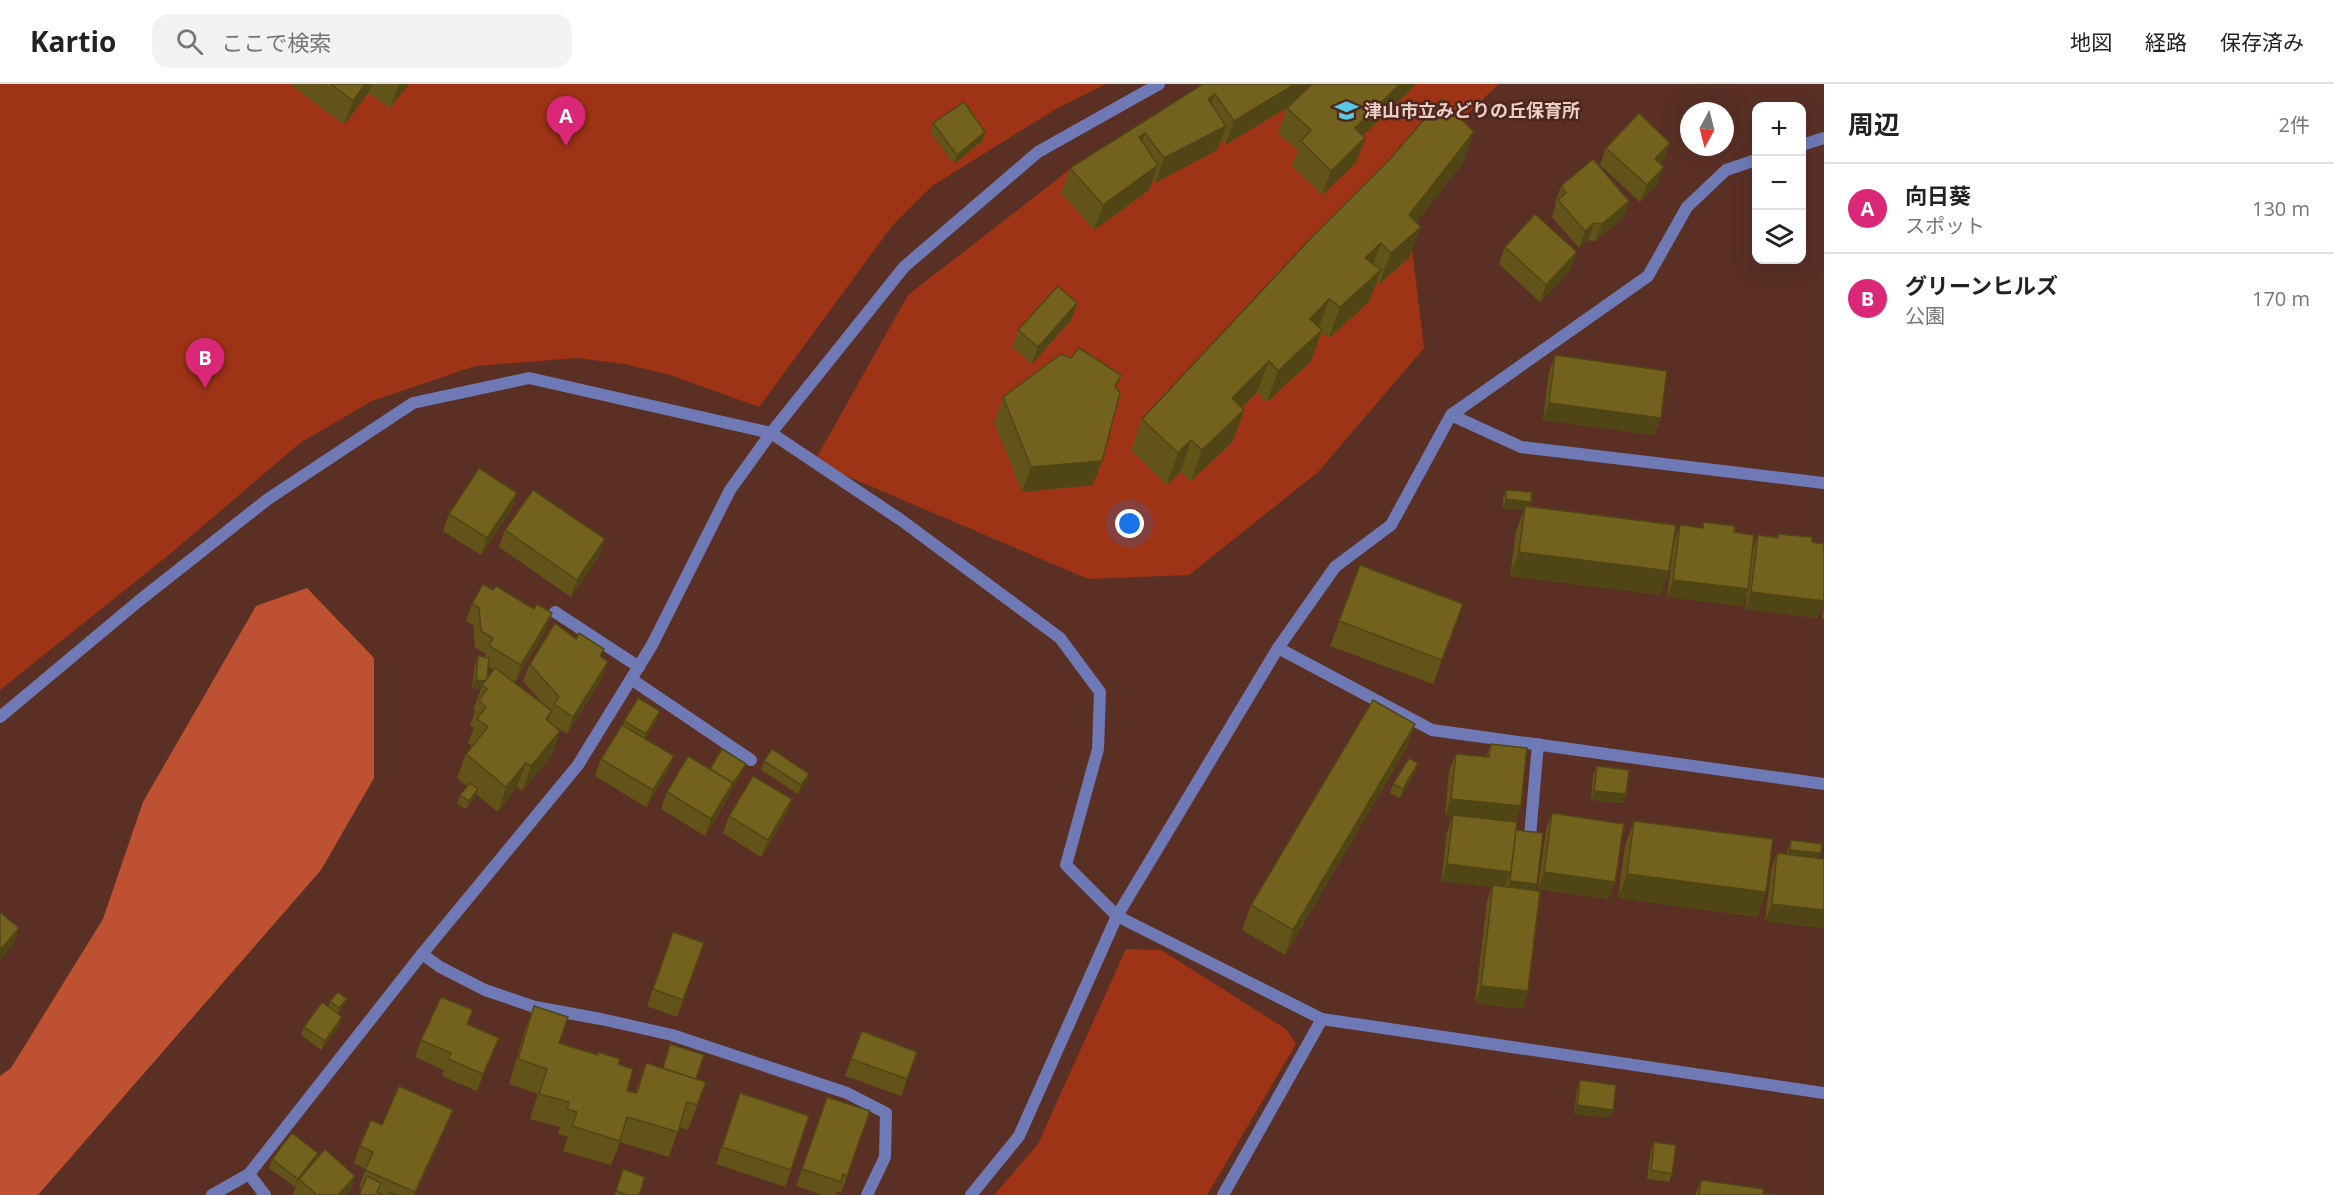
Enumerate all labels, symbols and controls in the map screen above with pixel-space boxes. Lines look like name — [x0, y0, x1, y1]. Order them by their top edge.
search box — [152, 14, 572, 68]
text: Kartio — [30, 22, 116, 60]
icon: search — [173, 25, 206, 58]
text: ここで検索 — [221, 27, 331, 57]
text: 地図 — [2070, 28, 2112, 56]
text: 経路 — [2145, 28, 2187, 56]
text: 保存済み — [2220, 28, 2304, 56]
pin: A — [546, 97, 586, 146]
school or university icon: 津山市立みどりの丘保育所 — [1333, 97, 1359, 123]
place label: 津山市立みどりの丘保育所 — [1364, 98, 1580, 122]
north arrow — [1680, 102, 1734, 156]
map controls — [1752, 102, 1806, 264]
button: + — [1752, 102, 1806, 156]
text: 周辺 — [1848, 106, 1900, 142]
text: 2件 — [2279, 111, 2310, 138]
button: − — [1752, 156, 1806, 210]
text: 向日葵 — [1905, 180, 1971, 210]
text: A — [1861, 195, 1874, 222]
text: 130 m — [2252, 195, 2310, 222]
button: layers — [1752, 210, 1806, 264]
text: スポット — [1905, 212, 1985, 239]
text: グリーンヒルズ — [1905, 270, 2058, 300]
text: B — [1861, 285, 1874, 312]
text: 170 m — [2252, 285, 2310, 312]
text: 公園 — [1905, 302, 1945, 329]
pin: B — [186, 338, 224, 388]
your location — [1115, 509, 1144, 538]

